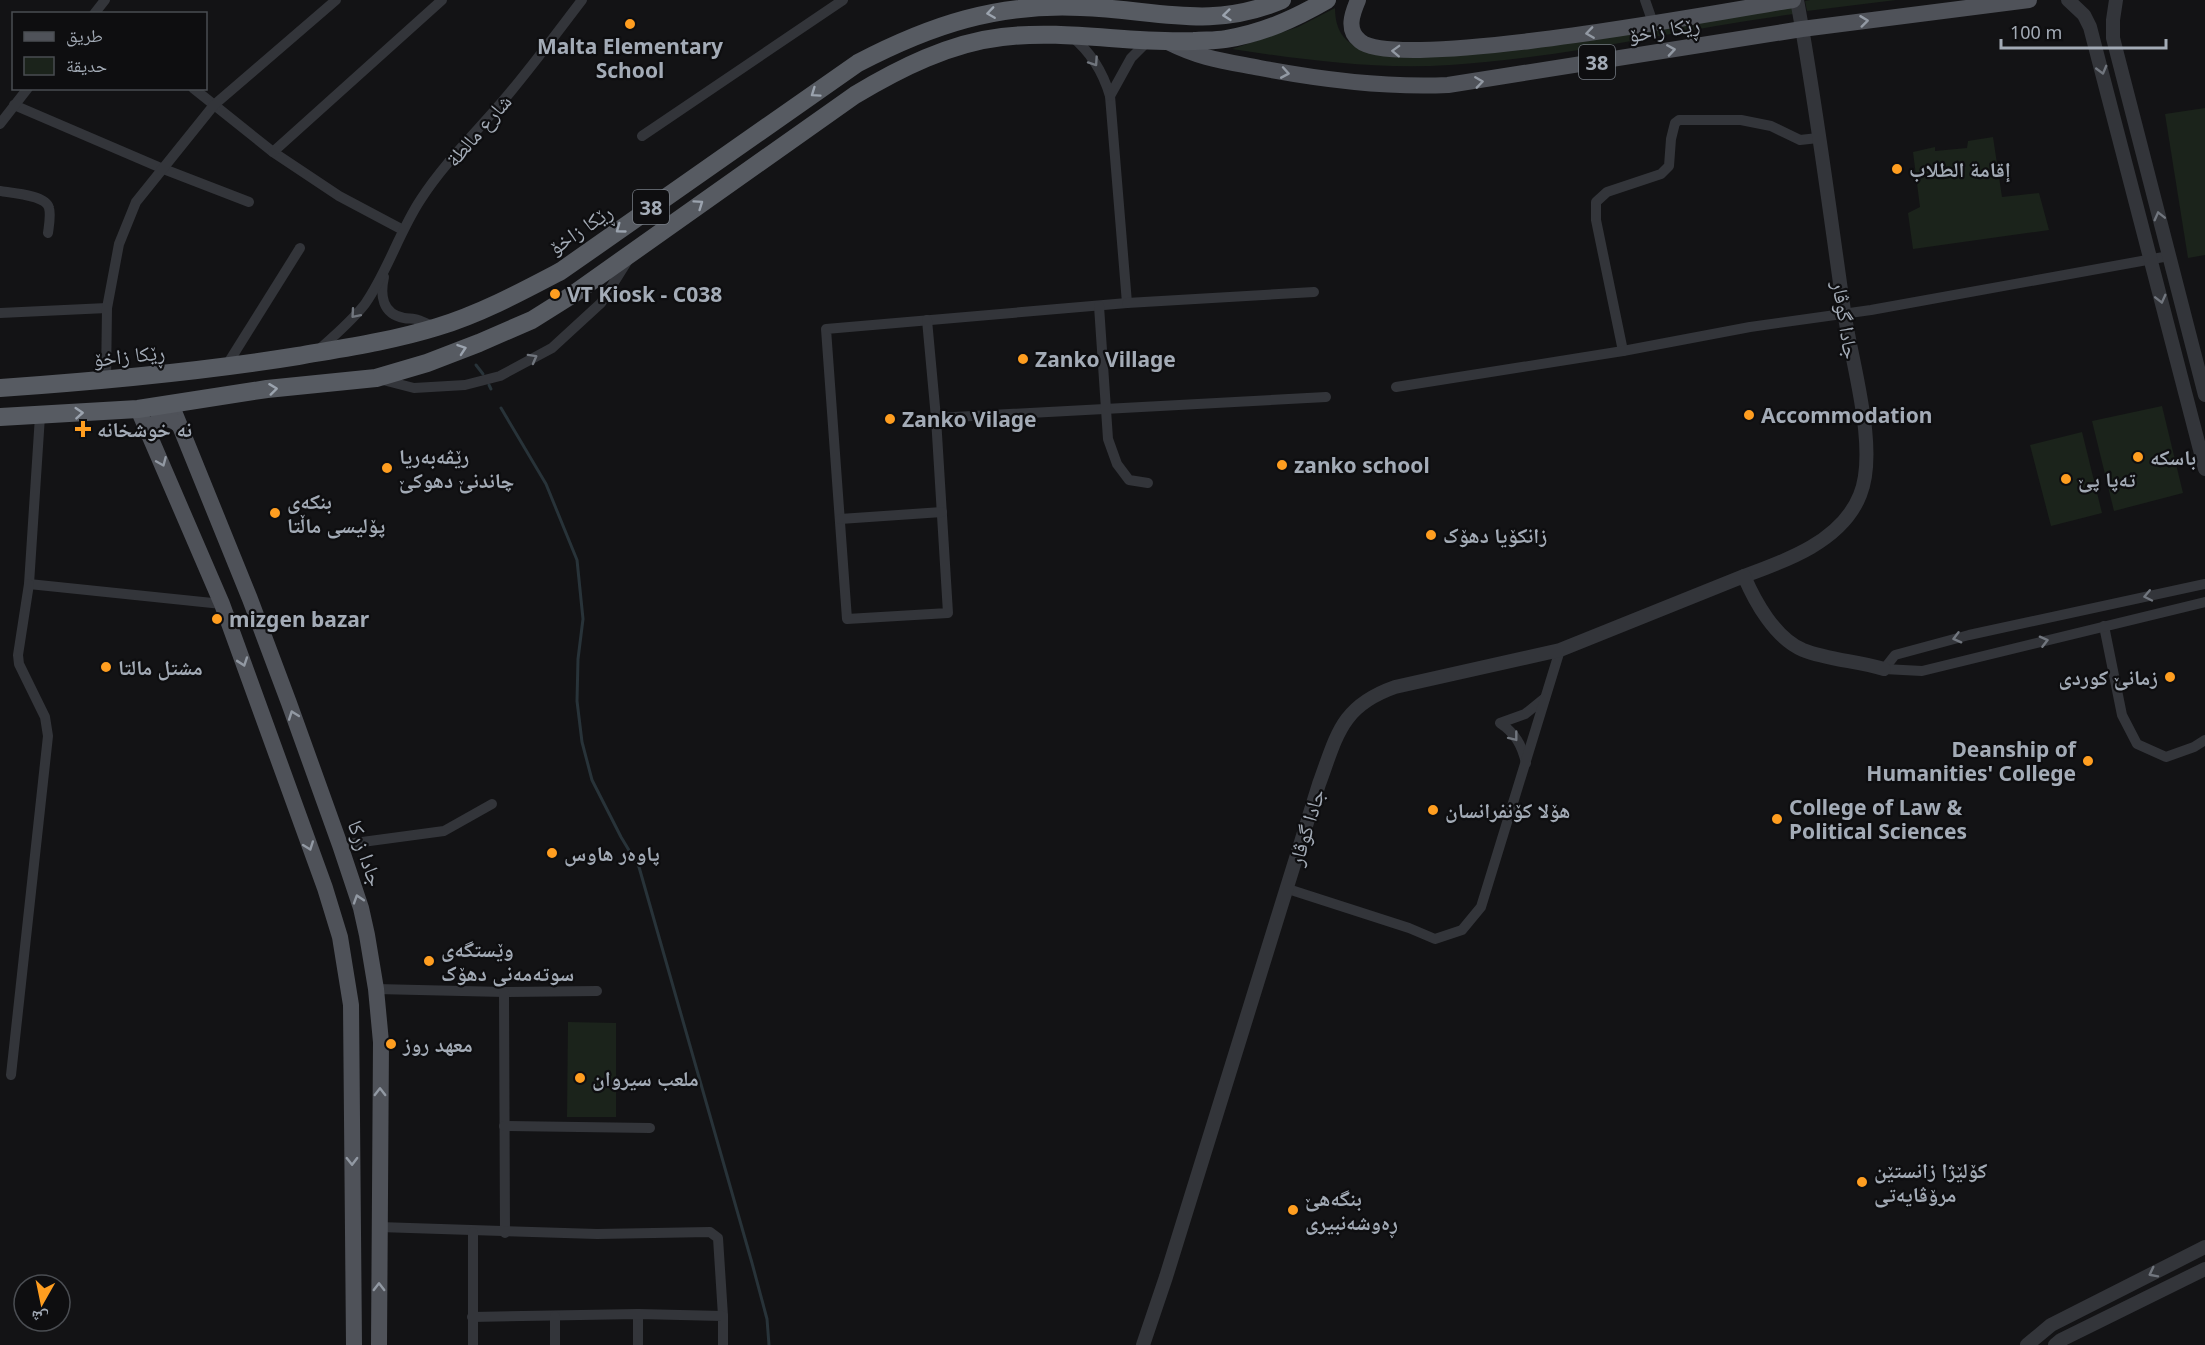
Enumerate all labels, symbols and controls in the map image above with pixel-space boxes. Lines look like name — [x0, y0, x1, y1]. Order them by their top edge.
one-way arrow — [986, 7, 995, 19]
one-way arrow — [1222, 9, 1231, 21]
street label: ڕێکا زاخۆ — [1626, 10, 1702, 52]
legend — [12, 12, 207, 90]
scale bar — [2001, 12, 2166, 50]
one-way arrow — [1859, 15, 1868, 27]
marker: Malta Elementary School — [623, 17, 637, 31]
text: 100 m — [2010, 20, 2062, 44]
text: طريق — [66, 23, 103, 47]
one-way arrow — [1585, 26, 1595, 38]
place label: Malta Elementary School — [537, 32, 723, 84]
one-way arrow — [1392, 44, 1401, 57]
road number: 38 — [1579, 45, 1615, 79]
one-way arrow — [1666, 45, 1676, 57]
text: حديقة — [66, 53, 107, 77]
one-way arrow — [1087, 55, 1098, 66]
one-way arrow — [2094, 64, 2107, 74]
one-way arrow — [1279, 66, 1289, 79]
one-way arrow — [1474, 76, 1483, 88]
one-way arrow — [811, 86, 821, 98]
street label: شارع مالطة — [439, 88, 517, 172]
place label: إقامة الطلاب — [1909, 155, 2011, 183]
marker: إقامة الطلاب — [1890, 162, 1904, 176]
road number: 38 — [633, 190, 669, 224]
street label: ڕێکا زاخۆ — [542, 197, 620, 264]
one-way arrow — [692, 200, 703, 211]
one-way arrow — [2154, 212, 2166, 222]
one-way arrow — [616, 222, 627, 233]
street label: جادا گوڤار — [1826, 278, 1866, 361]
place label: VT Kiosk - C038 — [567, 280, 722, 308]
marker: VT Kiosk - C038 — [548, 287, 562, 301]
one-way arrow — [2154, 294, 2167, 304]
one-way arrow — [351, 308, 362, 318]
street label: ڕێکا زاخۆ — [92, 337, 167, 376]
one-way arrow — [456, 344, 467, 357]
place label: Zanko Village — [1035, 345, 1176, 373]
marker: Zanko Village — [1016, 352, 1030, 366]
one-way arrow — [526, 354, 537, 365]
one-way arrow — [268, 383, 277, 396]
place label: Accommodation — [1761, 401, 1932, 429]
place label: Zanko Vilage — [902, 405, 1037, 433]
one-way arrow — [75, 406, 84, 419]
marker: Accommodation — [1742, 408, 1756, 422]
marker: Zanko Vilage — [883, 412, 897, 426]
place label: نه خوشخانه — [97, 415, 192, 443]
marker: نه خوشخانه — [74, 420, 92, 438]
place label: رێڤەبەریا چاندنێ دهوکێ — [399, 442, 514, 494]
place label: باسکە — [2150, 443, 2196, 471]
marker: باسکە — [2131, 450, 2145, 464]
place label: zanko school — [1294, 451, 1430, 479]
one-way arrow — [155, 456, 167, 467]
marker: zanko school — [1275, 458, 1289, 472]
marker: رێڤەبەریا چاندنێ دهوکێ — [380, 461, 394, 475]
place label: تەپا پێ — [2078, 465, 2136, 493]
marker: تەپا پێ — [2059, 472, 2073, 486]
place label: بنکەی پۆلیسی ماڵتا — [287, 487, 385, 539]
marker: بنکەی پۆلیسی ماڵتا — [268, 506, 282, 520]
place label: زانکۆیا دهۆک — [1443, 521, 1547, 549]
marker: زانکۆیا دهۆک — [1424, 528, 1438, 542]
one-way arrow — [2143, 589, 2153, 602]
place label: mizgen bazar — [229, 605, 370, 633]
marker: mizgen bazar — [210, 612, 224, 626]
one-way arrow — [1953, 631, 1963, 644]
one-way arrow — [2039, 636, 2049, 649]
place label: مشتل مالتا — [118, 653, 203, 681]
one-way arrow — [235, 656, 248, 667]
marker: مشتل مالتا — [99, 660, 113, 674]
place label: زمانێ کوردی — [2058, 663, 2158, 691]
marker: زمانێ کوردی — [2163, 670, 2177, 684]
one-way arrow — [288, 710, 301, 721]
one-way arrow — [1507, 730, 1518, 741]
place label: Deanship of Humanities' College — [1866, 735, 2078, 787]
marker: Deanship of Humanities' College — [2081, 754, 2095, 768]
street label: جادا گوڤار — [1281, 785, 1331, 870]
place label: College of Law & Political Sciences — [1789, 793, 1967, 845]
place label: هۆلا كۆنفرانسان — [1445, 796, 1570, 824]
marker: هۆلا كۆنفرانسان — [1426, 803, 1440, 817]
marker: College of Law & Political Sciences — [1770, 812, 1784, 826]
street label: جادا زرکا — [342, 816, 390, 890]
place label: پاوەر هاوس — [564, 839, 660, 867]
one-way arrow — [302, 840, 314, 851]
marker: پاوەر هاوس — [545, 846, 559, 860]
one-way arrow — [352, 894, 365, 905]
place label: وێستگەی سوتەمەنی دهۆک — [441, 935, 574, 987]
marker: وێستگەی سوتەمەنی دهۆک — [422, 954, 436, 968]
place label: معهد روز — [402, 1030, 473, 1058]
marker: معهد روز — [384, 1037, 398, 1051]
place label: ملعب سيروان — [592, 1064, 699, 1092]
marker: ملعب سيروان — [573, 1071, 587, 1085]
one-way arrow — [374, 1087, 387, 1096]
one-way arrow — [346, 1156, 358, 1165]
place label: كۆلێژا زانستێن مرۆڤایەتی — [1874, 1156, 1987, 1208]
marker: كۆلێژا زانستێن مرۆڤایەتی — [1855, 1175, 1869, 1189]
place label: بنگه‌هێ ڕه‌وشه‌نبیرى — [1305, 1184, 1398, 1239]
marker: بنگه‌هێ ڕه‌وشه‌نبیرى — [1286, 1203, 1300, 1217]
one-way arrow — [2148, 1266, 2159, 1277]
north arrow — [12, 1273, 72, 1333]
one-way arrow — [373, 1282, 385, 1291]
text: ش — [30, 1306, 50, 1330]

